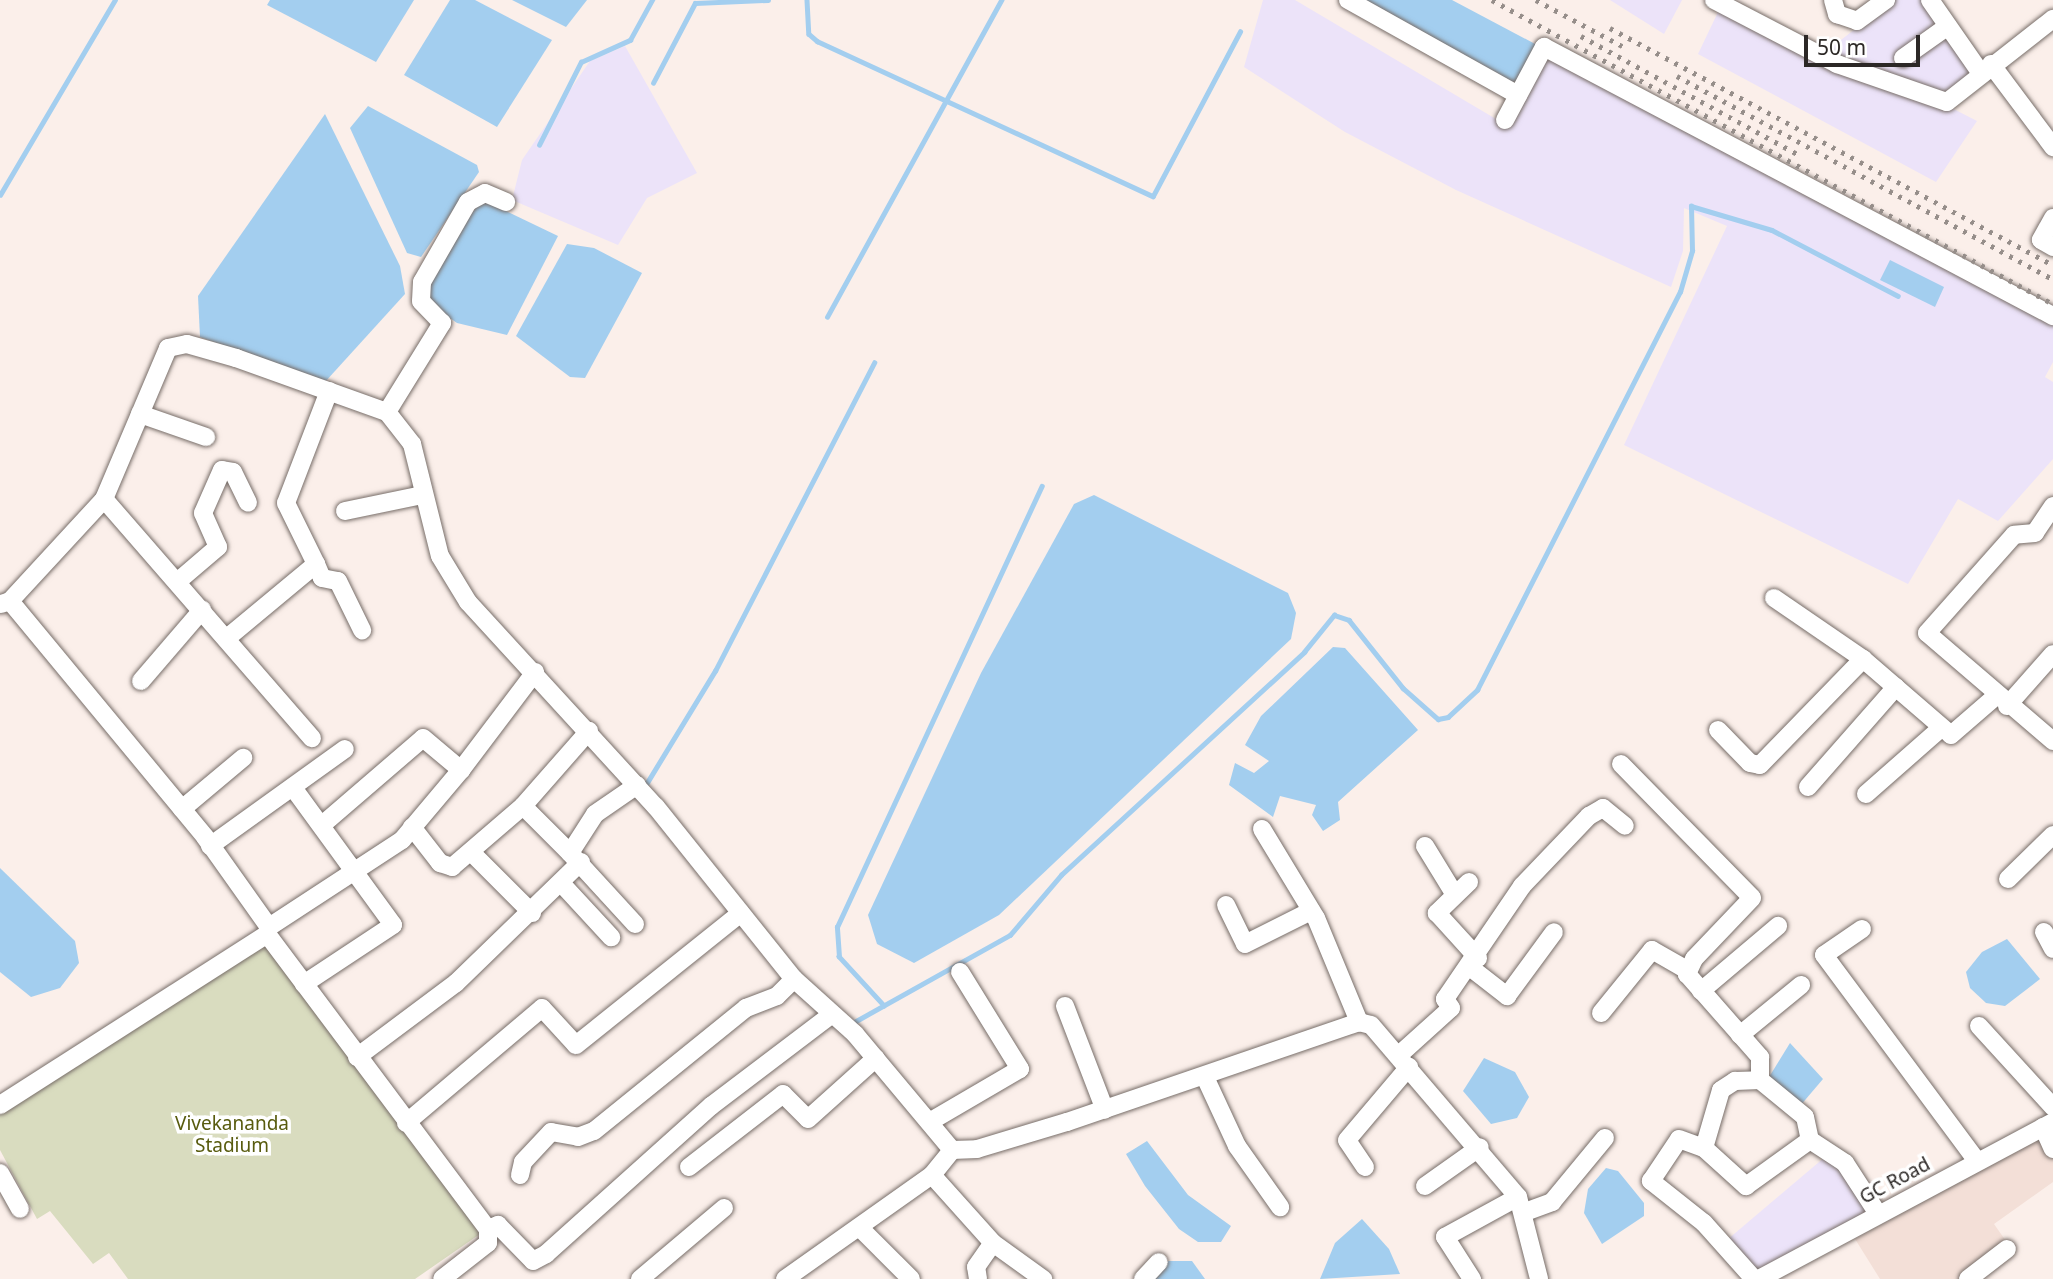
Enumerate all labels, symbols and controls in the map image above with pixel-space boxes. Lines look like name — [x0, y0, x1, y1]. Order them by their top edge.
scale bar — [1808, 21, 1924, 65]
text: 50 m — [1817, 33, 1866, 61]
park label: Vivekananda Stadium — [175, 1113, 289, 1157]
street label: GC Road — [1856, 1153, 1934, 1209]

